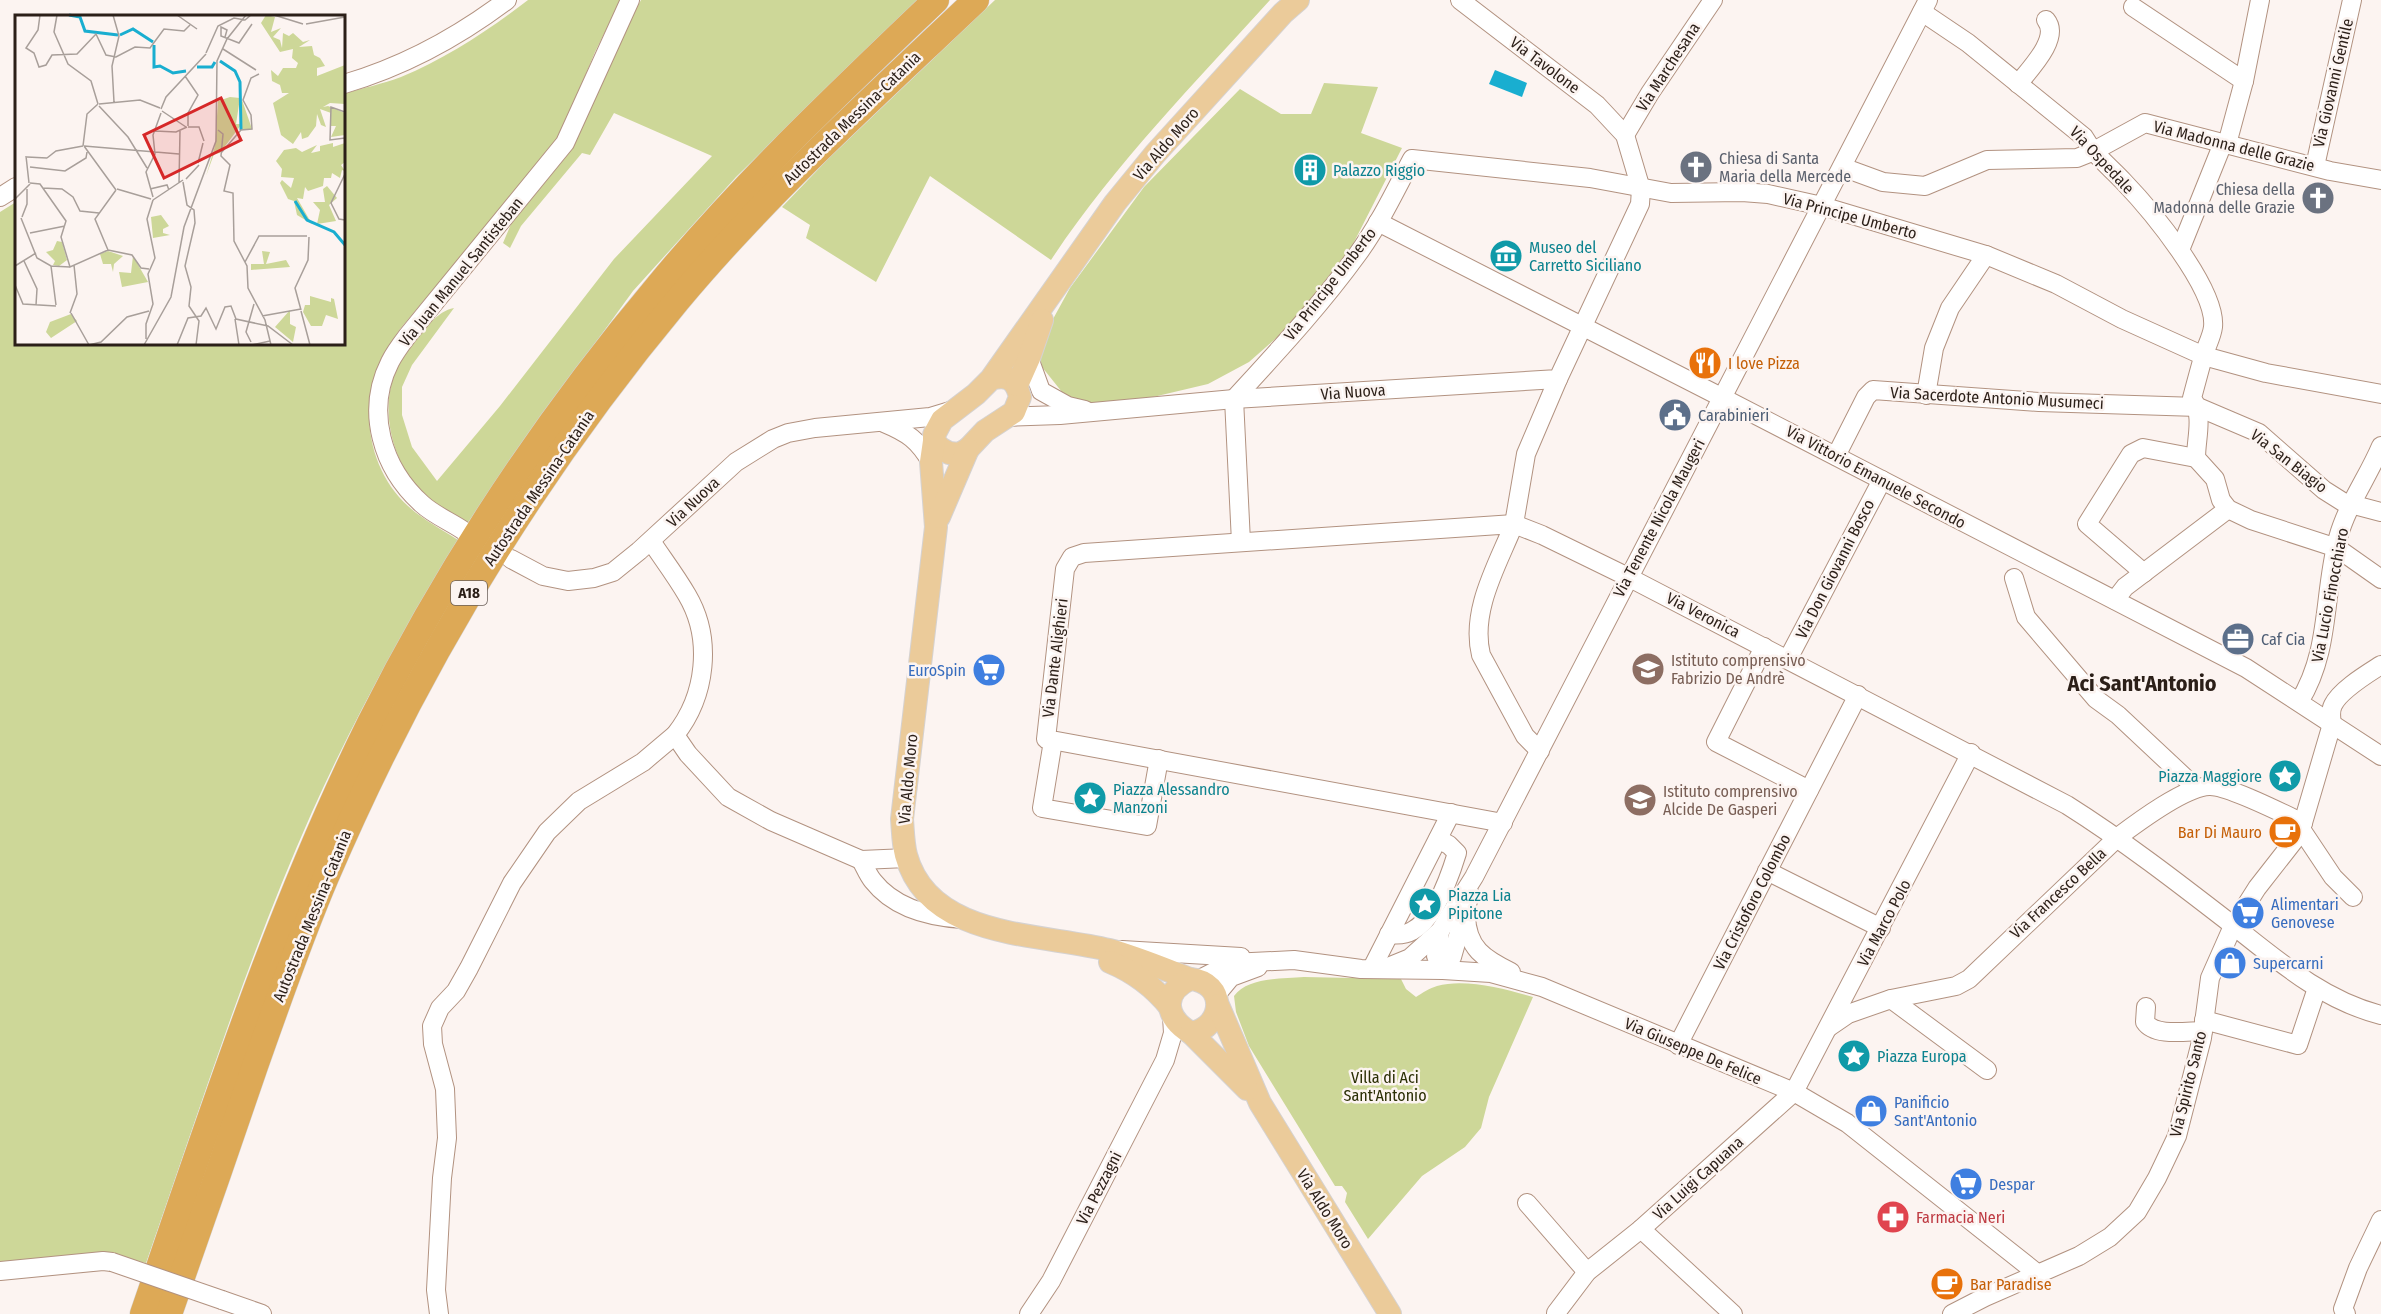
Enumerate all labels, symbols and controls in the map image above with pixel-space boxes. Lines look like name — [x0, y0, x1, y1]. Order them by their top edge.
inset map — [15, 15, 345, 345]
street label: Via Giovanni Gentile — [2309, 17, 2357, 149]
street label: Via Marchesana — [1632, 19, 1704, 115]
street label: Via Tavolone — [1506, 33, 1584, 97]
street label: Autostrada Messina-Catania — [779, 47, 925, 188]
street label: Via Aldo Moro — [1129, 104, 1203, 184]
street label: Via Madonna delle Grazie — [2152, 117, 2317, 175]
street label: Via Ospedale — [2066, 122, 2138, 198]
church icon: Chiesa di Santa Maria della Mercede — [1678, 149, 1714, 185]
place label: Chiesa di Santa Maria della Mercede — [1719, 149, 1851, 186]
building icon: Palazzo Riggio — [1292, 152, 1328, 188]
place label: Palazzo Riggio — [1333, 161, 1425, 180]
place label: Chiesa della Madonna delle Grazie — [2153, 180, 2295, 217]
church icon: Chiesa della Madonna delle Grazie — [2300, 180, 2336, 216]
street label: Via Principe Umberto — [1781, 189, 1919, 243]
street label: Via Juan Manuel Santisteban — [395, 194, 527, 350]
street label: Via Principe Umberto — [1280, 224, 1380, 344]
museum icon: Museo del Carretto Siciliano — [1488, 238, 1524, 274]
place label: Museo del Carretto Siciliano — [1529, 238, 1642, 275]
restaurant icon: I love Pizza — [1687, 345, 1723, 381]
place label: I love Pizza — [1728, 354, 1800, 373]
street label: Via Nuova — [1320, 380, 1386, 404]
street label: Via Sacerdote Antonio Musumeci — [1890, 383, 2104, 413]
public building icon: Carabinieri — [1657, 397, 1693, 433]
place label: Carabinieri — [1698, 406, 1769, 425]
street label: Autostrada Messina-Catania — [480, 407, 598, 569]
street label: Via Vittorio Emanuele Secondo — [1783, 422, 1969, 532]
street label: Via San Biagio — [2247, 425, 2331, 497]
street label: Via Tenente Nicola Maugeri — [1609, 436, 1709, 600]
street label: Via Nuova — [663, 473, 723, 531]
street label: Via Don Giovanni Bosco — [1792, 496, 1878, 642]
street label: Via Lucio Finocchiaro — [2308, 526, 2352, 664]
road number: A18 — [451, 581, 487, 605]
street label: Via Veronica — [1663, 588, 1743, 642]
street label: Via Dante Alighieri — [1038, 597, 1072, 719]
office icon: Caf Cia — [2220, 621, 2256, 657]
place label: Caf Cia — [2261, 630, 2306, 649]
school or university icon: Istituto comprensivo Fabrizio De Andrè — [1630, 651, 1666, 687]
place label: Istituto comprensivo Fabrizio De Andrè — [1671, 651, 1806, 688]
supermarket icon: EuroSpin — [971, 652, 1007, 688]
place label: EuroSpin — [908, 661, 966, 680]
district label: Aci Sant'Antonio — [2067, 670, 2217, 697]
street label: Via Aldo Moro — [895, 733, 921, 825]
place icon: Piazza Maggiore — [2267, 758, 2303, 794]
place label: Piazza Maggiore — [2158, 767, 2262, 786]
place icon: Piazza Alessandro Manzoni — [1072, 780, 1108, 816]
place label: Piazza Alessandro Manzoni — [1113, 780, 1230, 817]
school or university icon: Istituto comprensivo Alcide De Gasperi — [1622, 782, 1658, 818]
place label: Istituto comprensivo Alcide De Gasperi — [1663, 782, 1798, 819]
cafe icon: Bar Di Mauro — [2267, 814, 2303, 850]
place label: Bar Di Mauro — [2178, 823, 2262, 842]
street label: Autostrada Messina-Catania — [269, 827, 355, 1005]
street label: Via Cristoforo Colombo — [1709, 831, 1795, 973]
street label: Via Francesco Bella — [2006, 844, 2110, 942]
street label: Via Marco Polo — [1853, 876, 1915, 970]
place icon: Piazza Lia Pipitone — [1407, 886, 1443, 922]
place label: Piazza Lia Pipitone — [1448, 886, 1511, 923]
supermarket icon: Alimentari Genovese — [2230, 895, 2266, 931]
place label: Alimentari Genovese — [2271, 895, 2339, 932]
shop icon: Supercarni — [2212, 945, 2248, 981]
place label: Supercarni — [2253, 954, 2323, 973]
street label: Via Giuseppe De Felice — [1622, 1014, 1764, 1088]
street label: Via Spirito Santo — [2166, 1029, 2210, 1139]
place icon: Piazza Europa — [1836, 1038, 1872, 1074]
place label: Piazza Europa — [1877, 1047, 1967, 1066]
park label: Villa di Aci Sant'Antonio — [1343, 1068, 1427, 1105]
shop icon: Panificio Sant'Antonio — [1853, 1093, 1889, 1129]
place label: Panificio Sant'Antonio — [1894, 1093, 1977, 1130]
street label: Via Luigi Capuana — [1649, 1132, 1747, 1224]
street label: Via Pezzagni — [1072, 1148, 1126, 1228]
street label: Via Aldo Moro — [1293, 1166, 1357, 1252]
supermarket icon: Despar — [1948, 1166, 1984, 1202]
place label: Despar — [1989, 1175, 2035, 1194]
pharmacy icon: Farmacia Neri — [1875, 1199, 1911, 1235]
place label: Farmacia Neri — [1916, 1208, 2005, 1227]
cafe icon: Bar Paradise — [1929, 1266, 1965, 1302]
place label: Bar Paradise — [1970, 1275, 2052, 1294]

